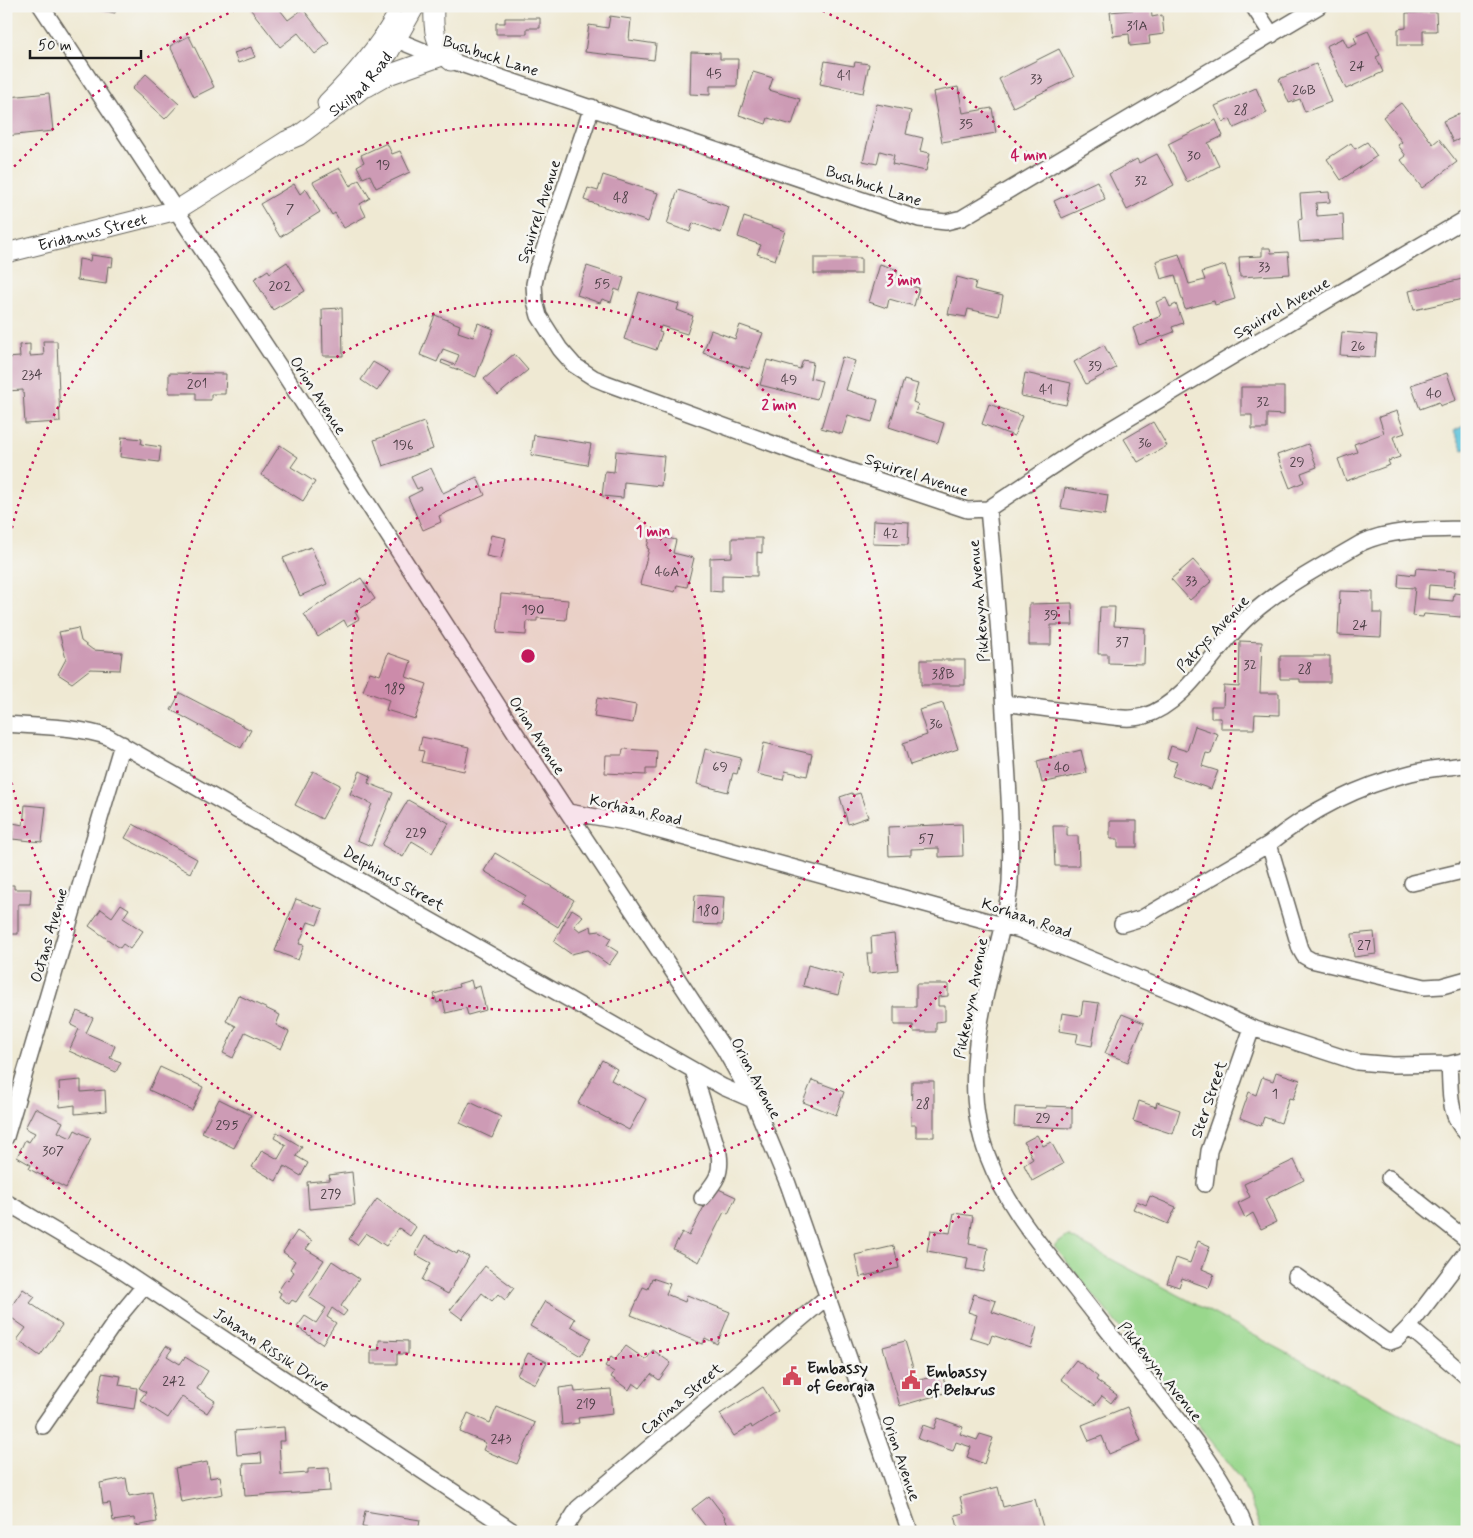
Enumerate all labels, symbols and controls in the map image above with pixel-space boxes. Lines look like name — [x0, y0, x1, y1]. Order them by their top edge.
house number: 31A — [1126, 17, 1148, 35]
scale bar — [30, 28, 141, 60]
street label: Bushbuck Lane — [440, 31, 541, 82]
text: 50 m — [38, 36, 72, 56]
street label: Skilpad Road — [325, 48, 398, 122]
house number: 24 — [1349, 57, 1365, 75]
house number: 45 — [706, 65, 722, 83]
house number: 41 — [837, 67, 851, 85]
house number: 33 — [1030, 70, 1042, 88]
house number: 26B — [1292, 81, 1316, 99]
house number: 28 — [1234, 101, 1248, 119]
house number: 35 — [959, 115, 973, 133]
text: 4 min — [1011, 146, 1047, 166]
house number: 30 — [1187, 147, 1201, 165]
house number: 19 — [376, 156, 390, 174]
street label: Squirrel Avenue — [513, 157, 566, 266]
street label: Bushbuck Lane — [823, 161, 924, 212]
house number: 32 — [1134, 172, 1148, 190]
house number: 48 — [613, 189, 629, 207]
house number: 7 — [286, 200, 295, 218]
street label: Eridanus Street — [36, 209, 149, 257]
house number: 33 — [1258, 258, 1270, 276]
text: 3 min — [887, 271, 921, 291]
street label: Squirrel Avenue — [1230, 272, 1334, 344]
house number: 55 — [594, 275, 610, 293]
house number: 202 — [268, 277, 292, 295]
house number: 26 — [1351, 337, 1366, 355]
street label: Orion Avenue — [285, 353, 351, 439]
house number: 39 — [1088, 357, 1102, 375]
house number: 234 — [21, 366, 43, 384]
house number: 49 — [781, 371, 797, 389]
house number: 201 — [187, 375, 207, 393]
house number: 41 — [1039, 381, 1053, 399]
house number: 40 — [1426, 385, 1442, 403]
house number: 32 — [1256, 393, 1270, 411]
text: 2 min — [761, 396, 797, 416]
house number: 36 — [1138, 434, 1152, 452]
house number: 196 — [392, 436, 414, 454]
street label: Squirrel Avenue — [862, 449, 971, 502]
house number: 29 — [1289, 453, 1305, 471]
text: 1 min — [636, 522, 670, 542]
house number: 42 — [883, 525, 899, 543]
street label: Pikkewyn Avenue — [964, 539, 995, 663]
house number: 46A — [654, 563, 680, 581]
house number: 33 — [1185, 572, 1197, 590]
street label: Patrys Avenue — [1172, 591, 1254, 677]
house number: 190 — [521, 601, 545, 619]
house number: 39 — [1044, 606, 1058, 624]
house number: 24 — [1352, 616, 1368, 634]
house number: 37 — [1115, 633, 1129, 651]
centre of rings — [519, 647, 537, 665]
house number: 32 — [1243, 656, 1257, 674]
house number: 28 — [1298, 660, 1312, 678]
house number: 38B — [932, 665, 955, 683]
house number: 189 — [384, 680, 406, 698]
street label: Orion Avenue — [504, 693, 570, 779]
house number: 36 — [929, 715, 943, 733]
house number: 69 — [712, 758, 728, 776]
house number: 40 — [1054, 759, 1070, 777]
street label: Korhaan Road — [588, 790, 684, 831]
house number: 229 — [405, 824, 427, 842]
house number: 57 — [918, 830, 934, 848]
street label: Delphinus Street — [338, 842, 449, 917]
street label: Octans Avenue — [26, 886, 73, 985]
street label: Korhaan Road — [979, 893, 1074, 944]
house number: 180 — [697, 902, 719, 920]
street label: Pikkewyn Avenue — [949, 936, 994, 1061]
house number: 27 — [1357, 936, 1371, 954]
street label: Orion Avenue — [725, 1034, 786, 1123]
street label: Ster Street — [1186, 1058, 1233, 1141]
house number: 1 — [1272, 1085, 1278, 1103]
house number: 28 — [916, 1095, 930, 1113]
house number: 29 — [1035, 1109, 1051, 1127]
house number: 295 — [216, 1116, 239, 1134]
house number: 307 — [42, 1142, 64, 1160]
house number: 279 — [320, 1185, 342, 1203]
street label: Johann Rissik Drive — [209, 1304, 333, 1397]
street label: Pikkewyn Avenue — [1113, 1318, 1207, 1426]
street label: Carina Street — [636, 1358, 728, 1440]
place label: Embassy of Georgia — [807, 1358, 875, 1398]
place label: Embassy of Belarus — [926, 1362, 995, 1401]
public building icon: Embassy of Georgia — [781, 1365, 803, 1387]
public building icon: Embassy of Belarus — [900, 1369, 922, 1391]
house number: 242 — [162, 1372, 186, 1390]
house number: 219 — [576, 1395, 596, 1413]
street label: Orion Avenue — [876, 1413, 925, 1504]
house number: 243 — [490, 1430, 512, 1448]

